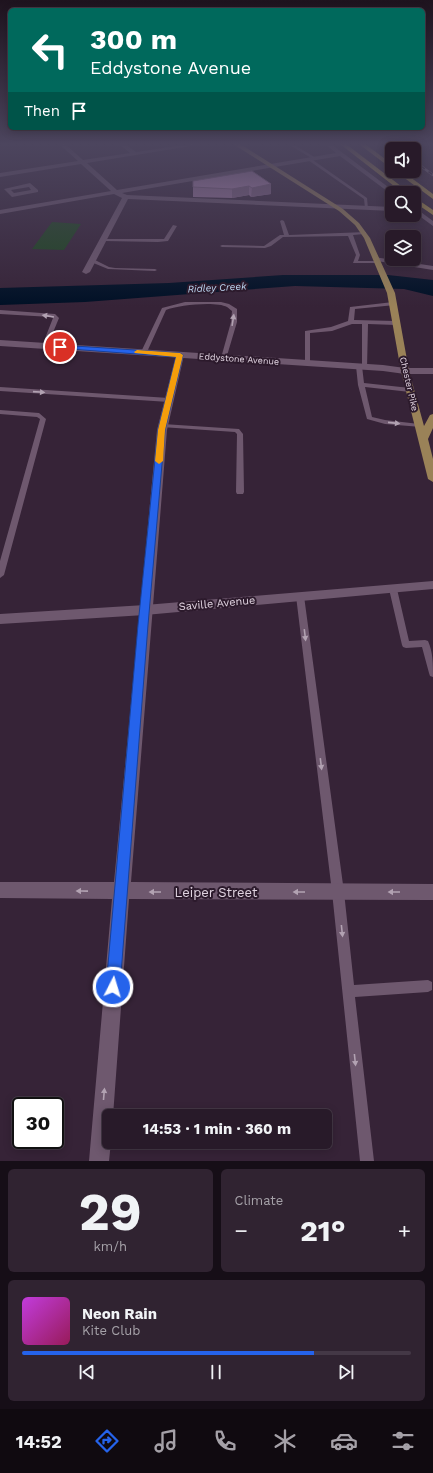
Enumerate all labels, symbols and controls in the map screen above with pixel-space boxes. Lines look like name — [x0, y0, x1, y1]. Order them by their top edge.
text: 300 m — [90, 23, 177, 56]
icon: left — [24, 24, 76, 76]
text: Eddystone Avenue — [90, 57, 251, 78]
icon: arrive — [68, 100, 90, 122]
text: Then — [24, 102, 60, 120]
map controls — [385, 142, 421, 266]
button: sound — [385, 142, 421, 178]
button: search — [385, 186, 421, 222]
button: layers — [385, 230, 421, 266]
water label: Ridley Creek — [187, 280, 247, 295]
one-way arrow — [42, 313, 54, 319]
one-way arrow — [230, 314, 236, 326]
pin — [43, 330, 77, 364]
icon: arrive — [49, 336, 71, 358]
street label: Eddystone Avenue — [198, 351, 280, 367]
street label: Chester Pike — [398, 356, 420, 412]
one-way arrow — [33, 388, 45, 395]
one-way arrow — [388, 420, 400, 426]
street label: Saville Avenue — [178, 594, 256, 613]
one-way arrow — [302, 629, 308, 641]
one-way arrow — [318, 758, 324, 770]
street label: Leiper Street — [175, 885, 258, 900]
one-way arrow — [76, 888, 88, 895]
one-way arrow — [148, 889, 161, 895]
one-way arrow — [292, 889, 305, 895]
one-way arrow — [387, 889, 400, 895]
one-way arrow — [338, 925, 345, 937]
position arrow — [92, 966, 134, 1008]
one-way arrow — [352, 1054, 359, 1066]
one-way arrow — [101, 1088, 108, 1100]
speed limit sign: 30 — [12, 1097, 64, 1149]
text: 14:53 · 1 min · 360 m — [143, 1120, 291, 1138]
text: 29 — [79, 1182, 142, 1243]
text: Climate — [235, 1193, 283, 1208]
text: 21° — [300, 1213, 346, 1248]
text: − — [235, 1218, 248, 1243]
text: + — [398, 1218, 411, 1243]
text: km/h — [94, 1239, 127, 1254]
text: Neon Rain — [82, 1305, 157, 1323]
text: Kite Club — [82, 1323, 140, 1338]
icon: previous — [76, 1361, 98, 1383]
icon: pause — [205, 1361, 227, 1383]
icon: next — [335, 1361, 357, 1383]
icon: directions — [93, 1427, 121, 1455]
icon: music — [152, 1427, 180, 1455]
icon: phone — [211, 1427, 239, 1455]
icon: climate — [271, 1427, 299, 1455]
icon: car — [330, 1427, 358, 1455]
icon: filters — [389, 1427, 417, 1455]
text: 14:52 — [16, 1431, 62, 1452]

